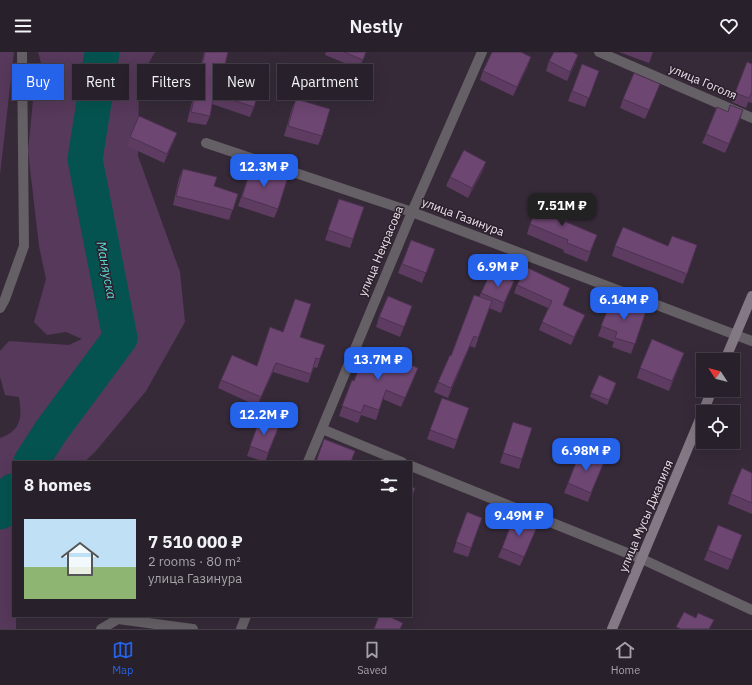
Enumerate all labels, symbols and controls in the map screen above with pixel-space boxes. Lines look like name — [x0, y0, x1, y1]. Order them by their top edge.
icon: menu — [12, 15, 34, 37]
text: Nestly — [349, 15, 403, 38]
icon: heart — [718, 15, 740, 37]
street label: улица Гоголя — [667, 60, 739, 103]
chip: Buy — [12, 64, 64, 100]
chip: Rent — [72, 64, 129, 100]
chip: Filters — [137, 64, 205, 100]
chip: New — [213, 64, 269, 100]
chip: Apartment — [277, 64, 373, 100]
pin: 12.3M ₽ — [227, 154, 301, 188]
text: 12.3M ₽ — [239, 158, 289, 175]
pin: 7.51M ₽ — [525, 193, 599, 227]
street label: улица Газинура — [420, 194, 507, 239]
text: 7.51M ₽ — [537, 197, 587, 214]
street label: улица Некрасова — [355, 203, 407, 298]
water label: Маняуска — [93, 240, 120, 301]
pin: 6.9M ₽ — [465, 254, 531, 288]
text: 6.9M ₽ — [477, 258, 519, 275]
pin: 6.14M ₽ — [587, 287, 661, 321]
text: 6.14M ₽ — [599, 291, 649, 308]
pin: 13.7M ₽ — [341, 347, 415, 381]
text: 13.7M ₽ — [353, 351, 403, 368]
north arrow — [696, 353, 740, 397]
map controls — [696, 353, 740, 449]
pin: 12.2M ₽ — [227, 402, 301, 436]
button: locate — [696, 405, 740, 449]
text: 12.2M ₽ — [239, 406, 289, 423]
pin: 6.98M ₽ — [549, 438, 623, 472]
text: 6.98M ₽ — [561, 442, 611, 459]
street label: улица Мусы Джалиля — [615, 457, 676, 574]
text: 8 homes — [24, 474, 91, 496]
icon: filters — [378, 474, 400, 496]
pin: 9.49M ₽ — [482, 503, 556, 537]
text: 9.49M ₽ — [494, 507, 544, 524]
text: 7 510 000 ₽ — [148, 531, 243, 553]
icon: home — [56, 535, 104, 583]
text: 2 rooms · 80 m² — [148, 553, 241, 570]
text: улица Газинура — [148, 570, 242, 587]
tab: Map — [112, 639, 134, 677]
tab: Saved — [357, 639, 387, 677]
tab: Home — [611, 639, 640, 677]

